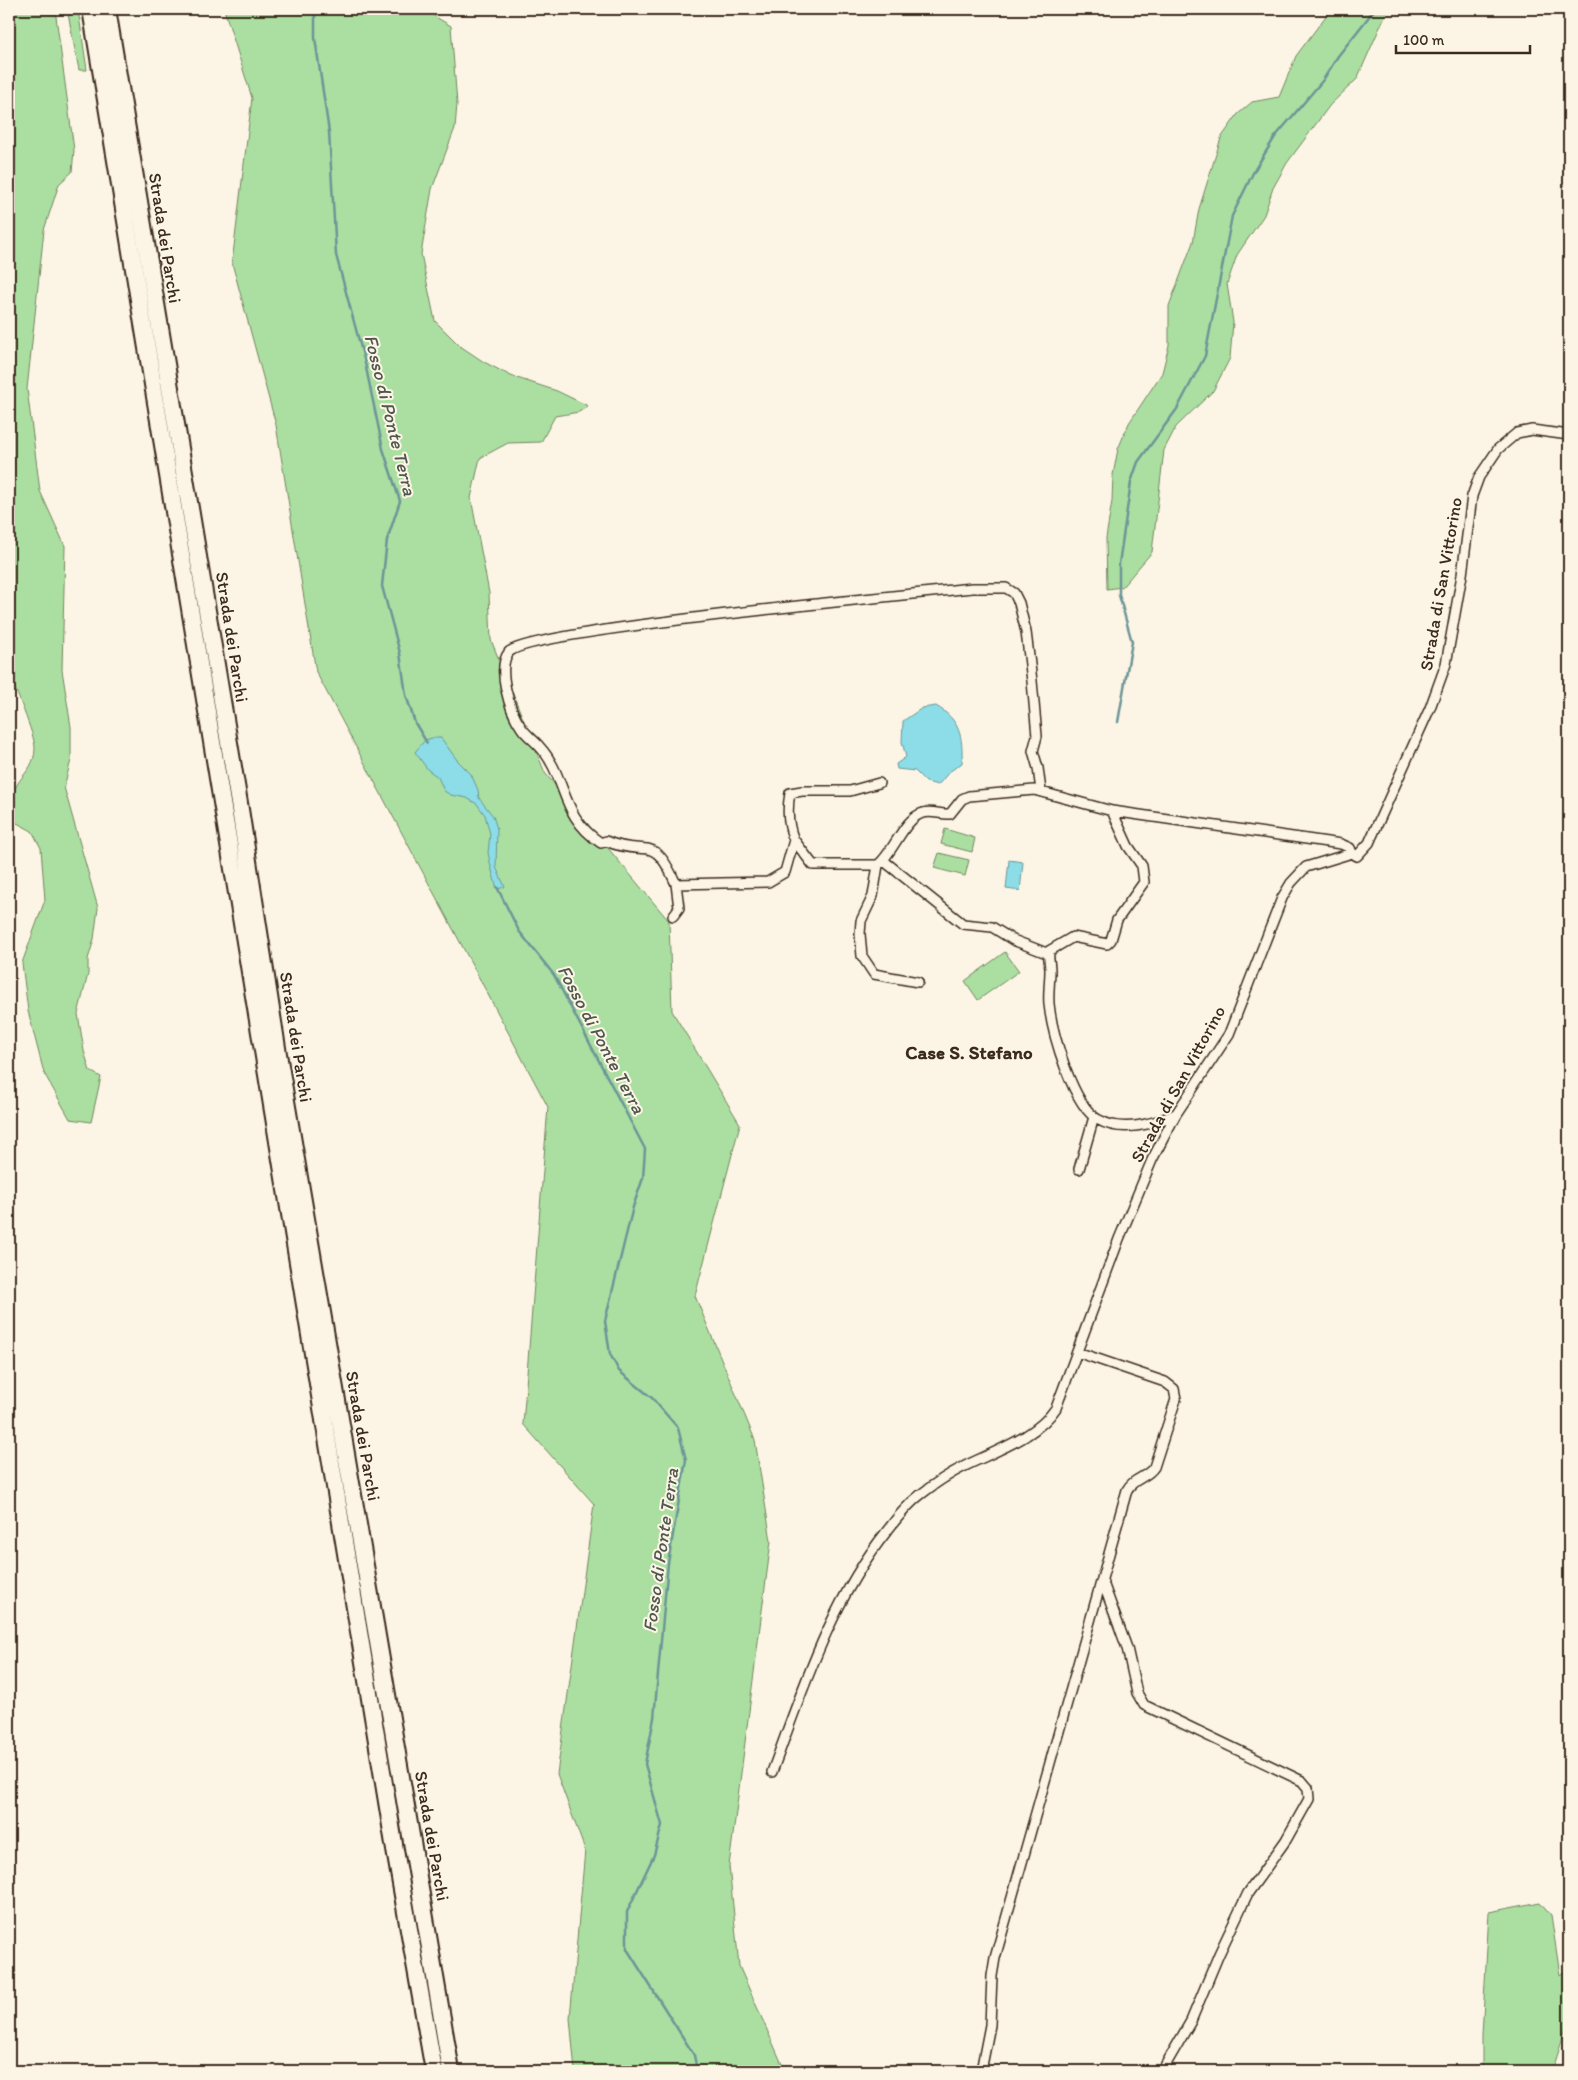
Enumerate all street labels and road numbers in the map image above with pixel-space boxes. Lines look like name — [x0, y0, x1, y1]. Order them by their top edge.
street label: Strada dei Parchi — [144, 171, 186, 305]
street label: Strada di San Vittorino — [1415, 496, 1467, 672]
street label: Strada dei Parchi — [211, 570, 253, 704]
street label: Strada dei Parchi — [275, 970, 317, 1104]
street label: Strada di San Vittorino — [1126, 1002, 1230, 1166]
street label: Strada dei Parchi — [341, 1369, 385, 1503]
street label: Strada dei Parchi — [410, 1769, 454, 1903]

